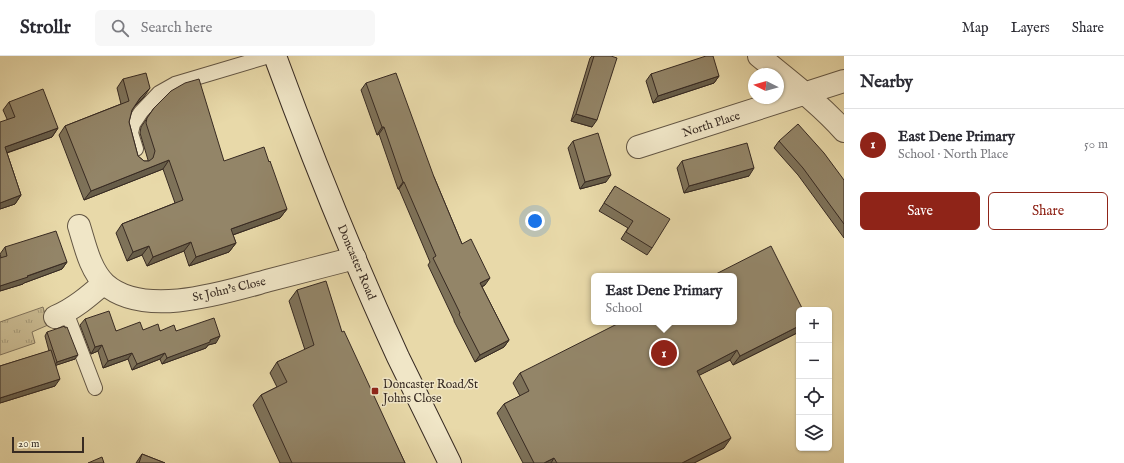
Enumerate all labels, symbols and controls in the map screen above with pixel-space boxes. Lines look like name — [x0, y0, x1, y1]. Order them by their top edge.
search box — [95, 10, 375, 46]
text: Strollr — [20, 16, 71, 40]
icon: search — [109, 17, 131, 39]
text: Search here — [141, 18, 212, 37]
text: Map — [962, 19, 989, 37]
text: Layers — [1011, 19, 1050, 37]
text: Share — [1072, 19, 1104, 37]
north arrow — [748, 68, 784, 104]
text: Nearby — [860, 72, 913, 93]
street label: North Place — [680, 108, 743, 141]
text: East Dene Primary — [898, 127, 1015, 146]
text: 1 — [871, 136, 875, 153]
text: 50 m — [1084, 136, 1108, 153]
text: School · North Place — [898, 146, 1008, 163]
button: Save — [860, 192, 980, 230]
button: Share — [988, 192, 1108, 230]
your location — [525, 211, 545, 231]
street label: Doncaster Road — [334, 222, 379, 303]
popup — [591, 273, 737, 325]
street label: St John's Close — [191, 274, 268, 306]
text: East Dene Primary — [606, 281, 722, 300]
text: School — [606, 300, 642, 317]
map controls — [796, 307, 832, 451]
button: + — [796, 307, 832, 343]
pin: 1 — [651, 338, 677, 368]
button: − — [796, 343, 832, 379]
place label: Doncaster Road/St Johns Close — [381, 377, 478, 407]
button: locate — [796, 379, 832, 415]
marker: Doncaster Road/St Johns Close — [370, 386, 380, 396]
button: layers — [796, 415, 832, 451]
scale bar — [12, 435, 84, 454]
text: 20 m — [18, 437, 39, 451]

